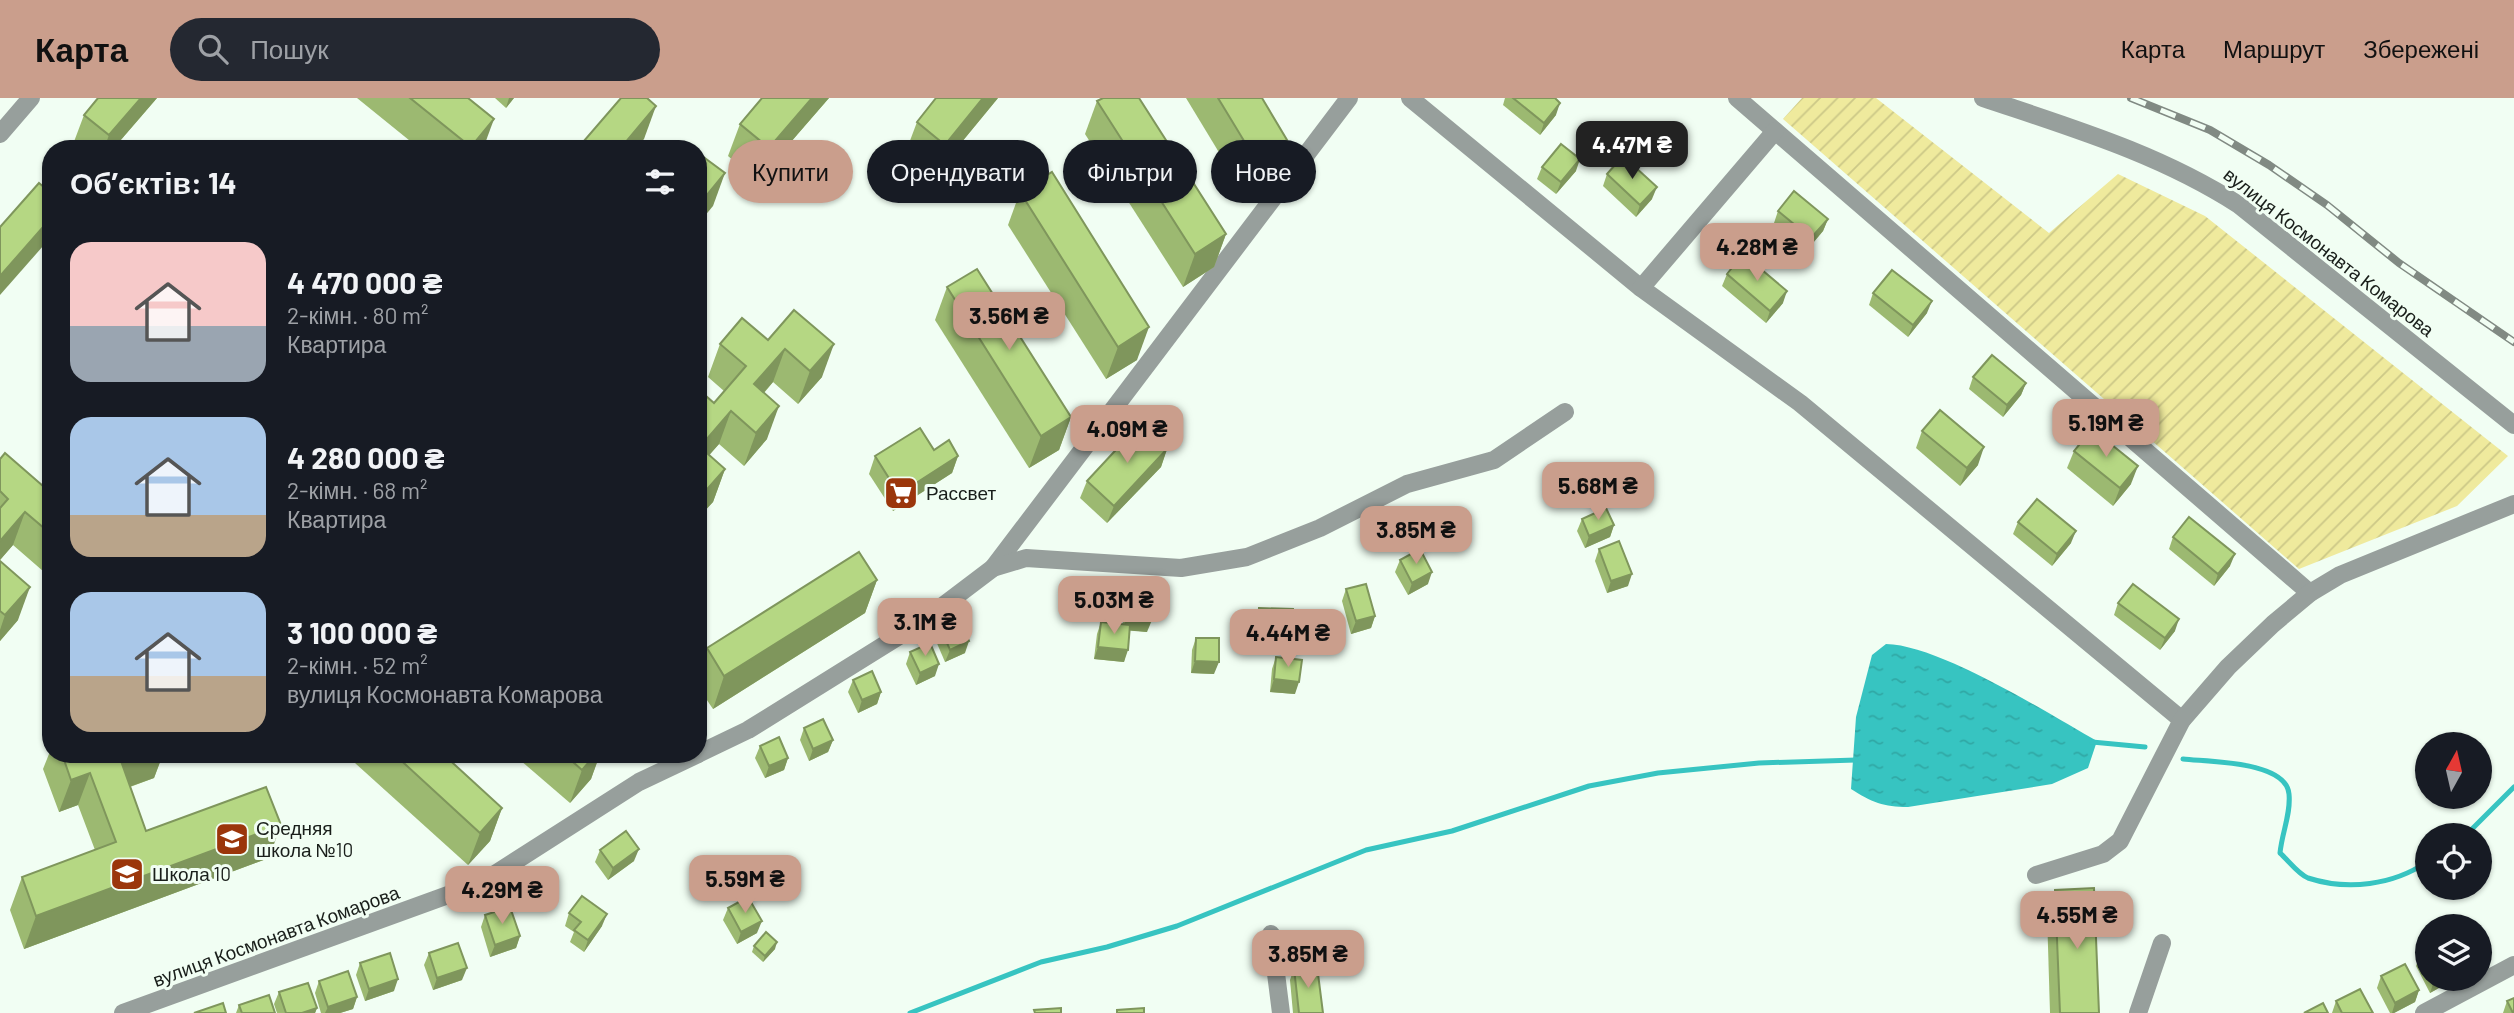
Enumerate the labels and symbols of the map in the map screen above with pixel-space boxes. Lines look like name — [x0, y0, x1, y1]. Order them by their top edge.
pin: 4.47M ₴ — [1567, 122, 1697, 181]
street label: вулиця Космонавта Комарова — [2220, 162, 2439, 341]
pin: 4.28M ₴ — [1692, 223, 1822, 283]
pin: 3.56M ₴ — [944, 292, 1074, 352]
pin: 5.19M ₴ — [2041, 400, 2171, 459]
pin: 4.09M ₴ — [1062, 406, 1192, 465]
pin: 5.68M ₴ — [1533, 462, 1663, 522]
supermarket icon: Рассвет — [882, 474, 920, 512]
place label: Рассвет — [926, 481, 996, 504]
pin: 3.85M ₴ — [1351, 506, 1481, 566]
pin: 5.03M ₴ — [1049, 576, 1179, 636]
pin: 3.1M ₴ — [868, 598, 982, 658]
pin: 4.44M ₴ — [1223, 610, 1353, 669]
north arrow — [2415, 732, 2492, 808]
place label: Средняя школа №10 — [256, 816, 353, 861]
school or university icon: Средняя школа №10 — [213, 820, 251, 858]
school or university icon: Школа 10 — [108, 855, 146, 893]
pin: 5.59M ₴ — [680, 856, 810, 915]
place label: Школа 10 — [152, 862, 231, 885]
pin: 4.29M ₴ — [437, 866, 567, 926]
street label: вулиця Космонавта Комарова — [149, 880, 403, 991]
pin: 4.55M ₴ — [2012, 892, 2142, 951]
pin: 3.85M ₴ — [1243, 930, 1373, 990]

